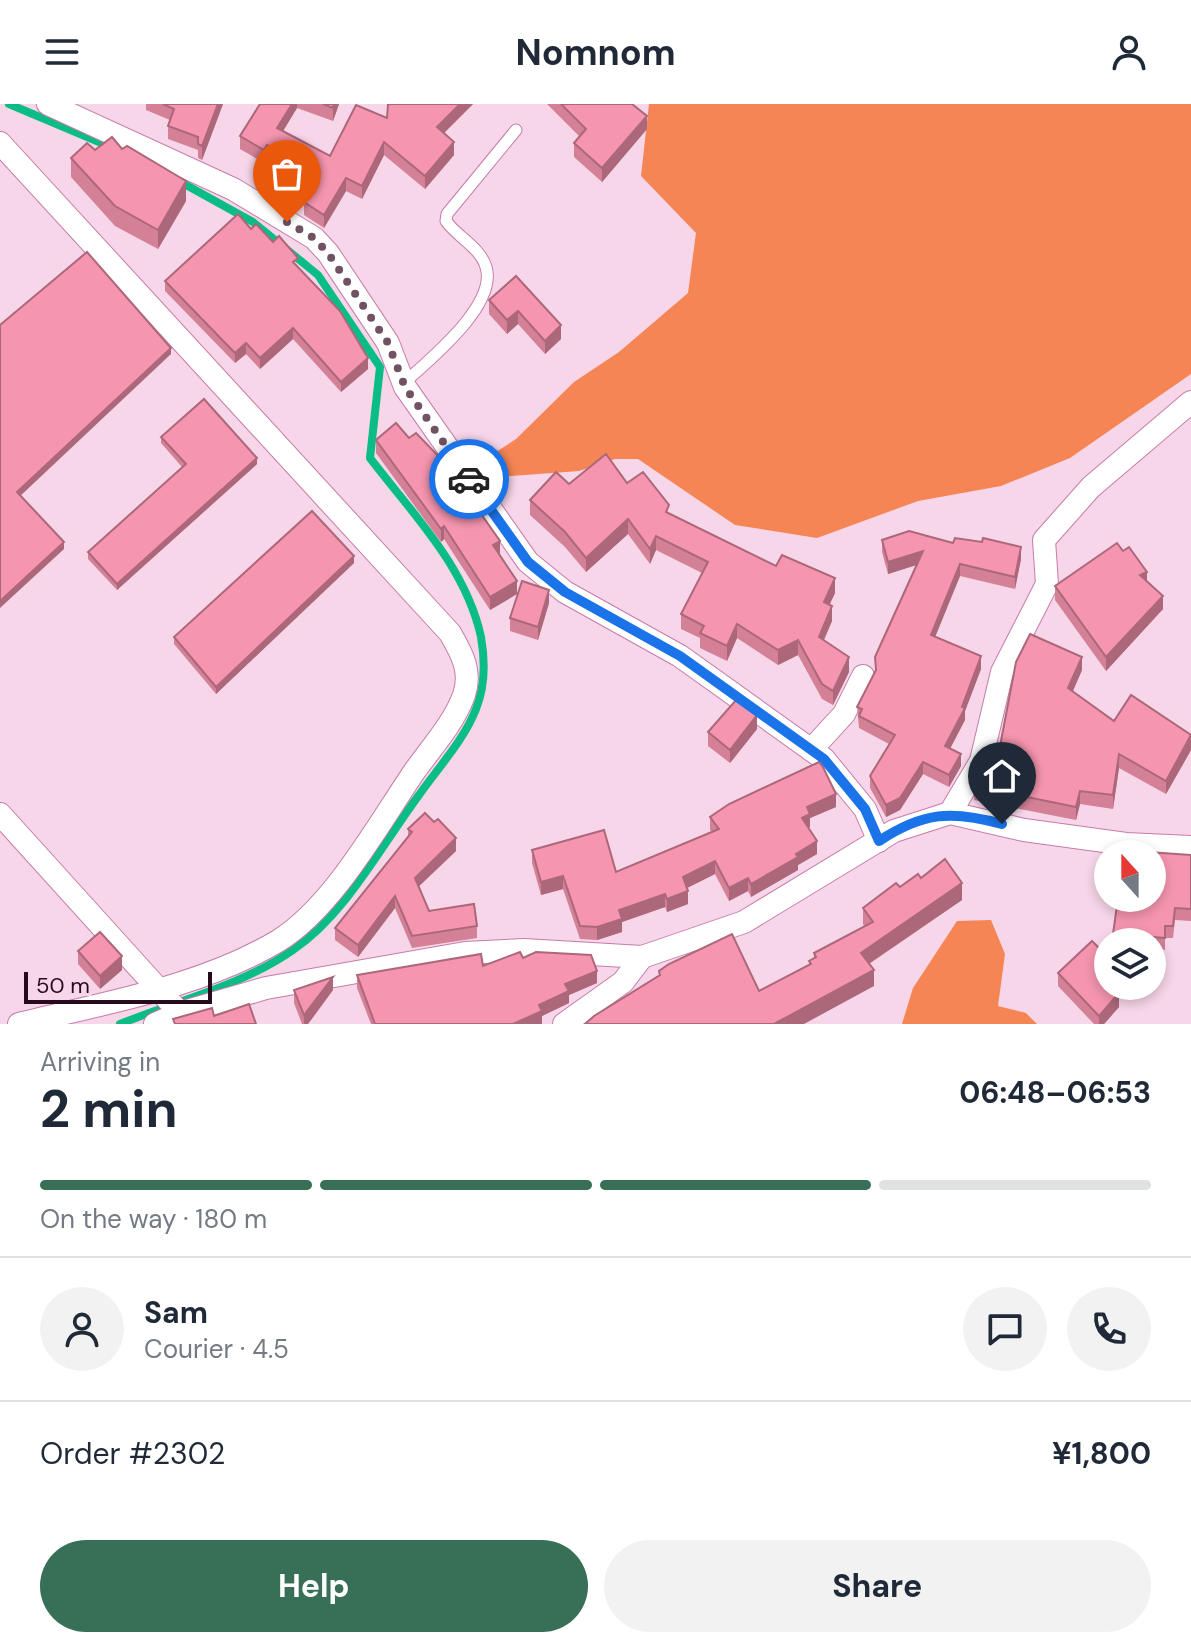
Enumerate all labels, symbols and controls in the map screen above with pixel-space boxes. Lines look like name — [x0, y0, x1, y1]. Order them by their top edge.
text: Nomnom — [515, 29, 676, 76]
icon: menu — [40, 30, 84, 74]
icon: person — [1107, 30, 1151, 74]
pin — [253, 140, 321, 222]
icon: bag — [265, 152, 309, 196]
courier — [429, 439, 509, 519]
icon: car — [447, 457, 491, 501]
pin — [968, 742, 1036, 824]
icon: home — [980, 754, 1024, 798]
north arrow — [1094, 840, 1166, 912]
map controls — [1094, 840, 1166, 1000]
button: layers — [1094, 928, 1166, 1000]
scale bar — [24, 968, 212, 1004]
text: 50 m — [36, 971, 90, 1000]
text: Arriving in — [40, 1045, 160, 1079]
text: 06:48–06:53 — [959, 1073, 1151, 1112]
text: 2 min — [40, 1075, 178, 1143]
text: On the way · 180 m — [40, 1202, 267, 1236]
button: person — [40, 1287, 124, 1371]
button: chat — [963, 1287, 1047, 1371]
button: phone — [1067, 1287, 1151, 1371]
text: Sam — [144, 1293, 208, 1332]
text: Courier · 4.5 — [144, 1332, 289, 1366]
text: Order #2302 — [40, 1434, 225, 1473]
text: ¥1,800 — [1052, 1434, 1151, 1473]
button: Help — [40, 1540, 588, 1632]
button: Share — [604, 1540, 1151, 1632]

